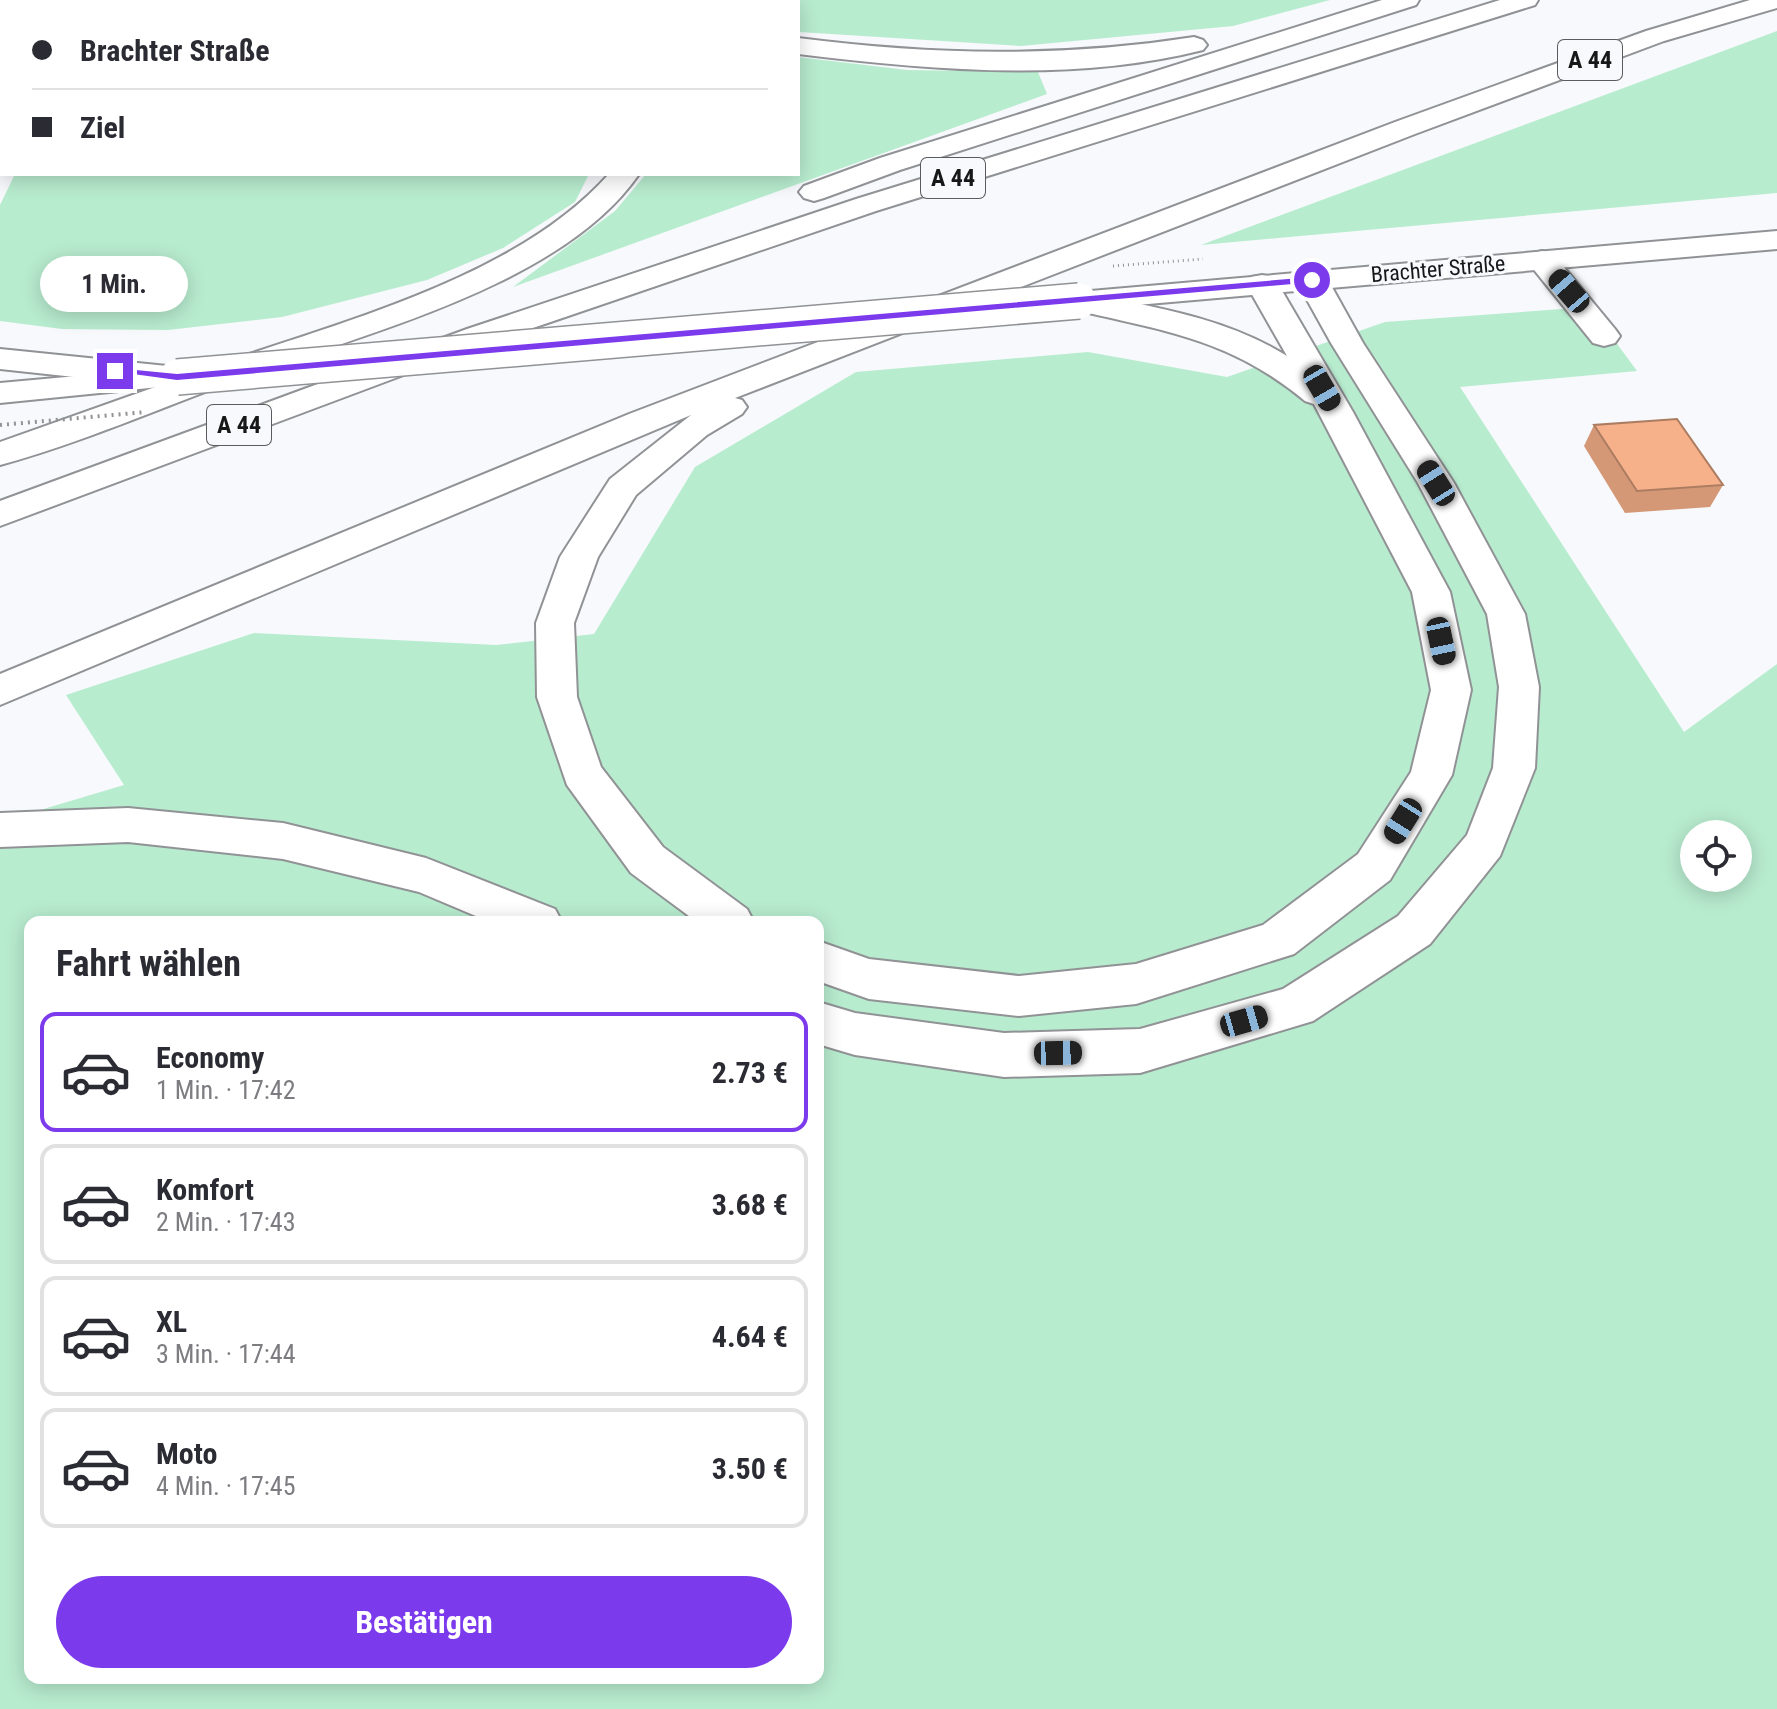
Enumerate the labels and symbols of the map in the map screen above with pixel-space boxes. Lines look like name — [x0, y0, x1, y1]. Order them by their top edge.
road number: A 44 — [1558, 40, 1622, 80]
road number: A 44 — [921, 158, 985, 198]
street label: Brachter Straße — [1370, 251, 1506, 287]
callout: 1 Min. — [41, 255, 189, 311]
route start — [1294, 262, 1330, 298]
car — [1544, 265, 1594, 317]
route end — [97, 353, 133, 389]
car — [1300, 361, 1344, 415]
road number: A 44 — [207, 405, 271, 445]
car — [1413, 456, 1459, 510]
car — [1424, 615, 1458, 667]
car — [1380, 794, 1426, 848]
car — [1218, 1003, 1270, 1039]
car — [1034, 1041, 1082, 1065]

